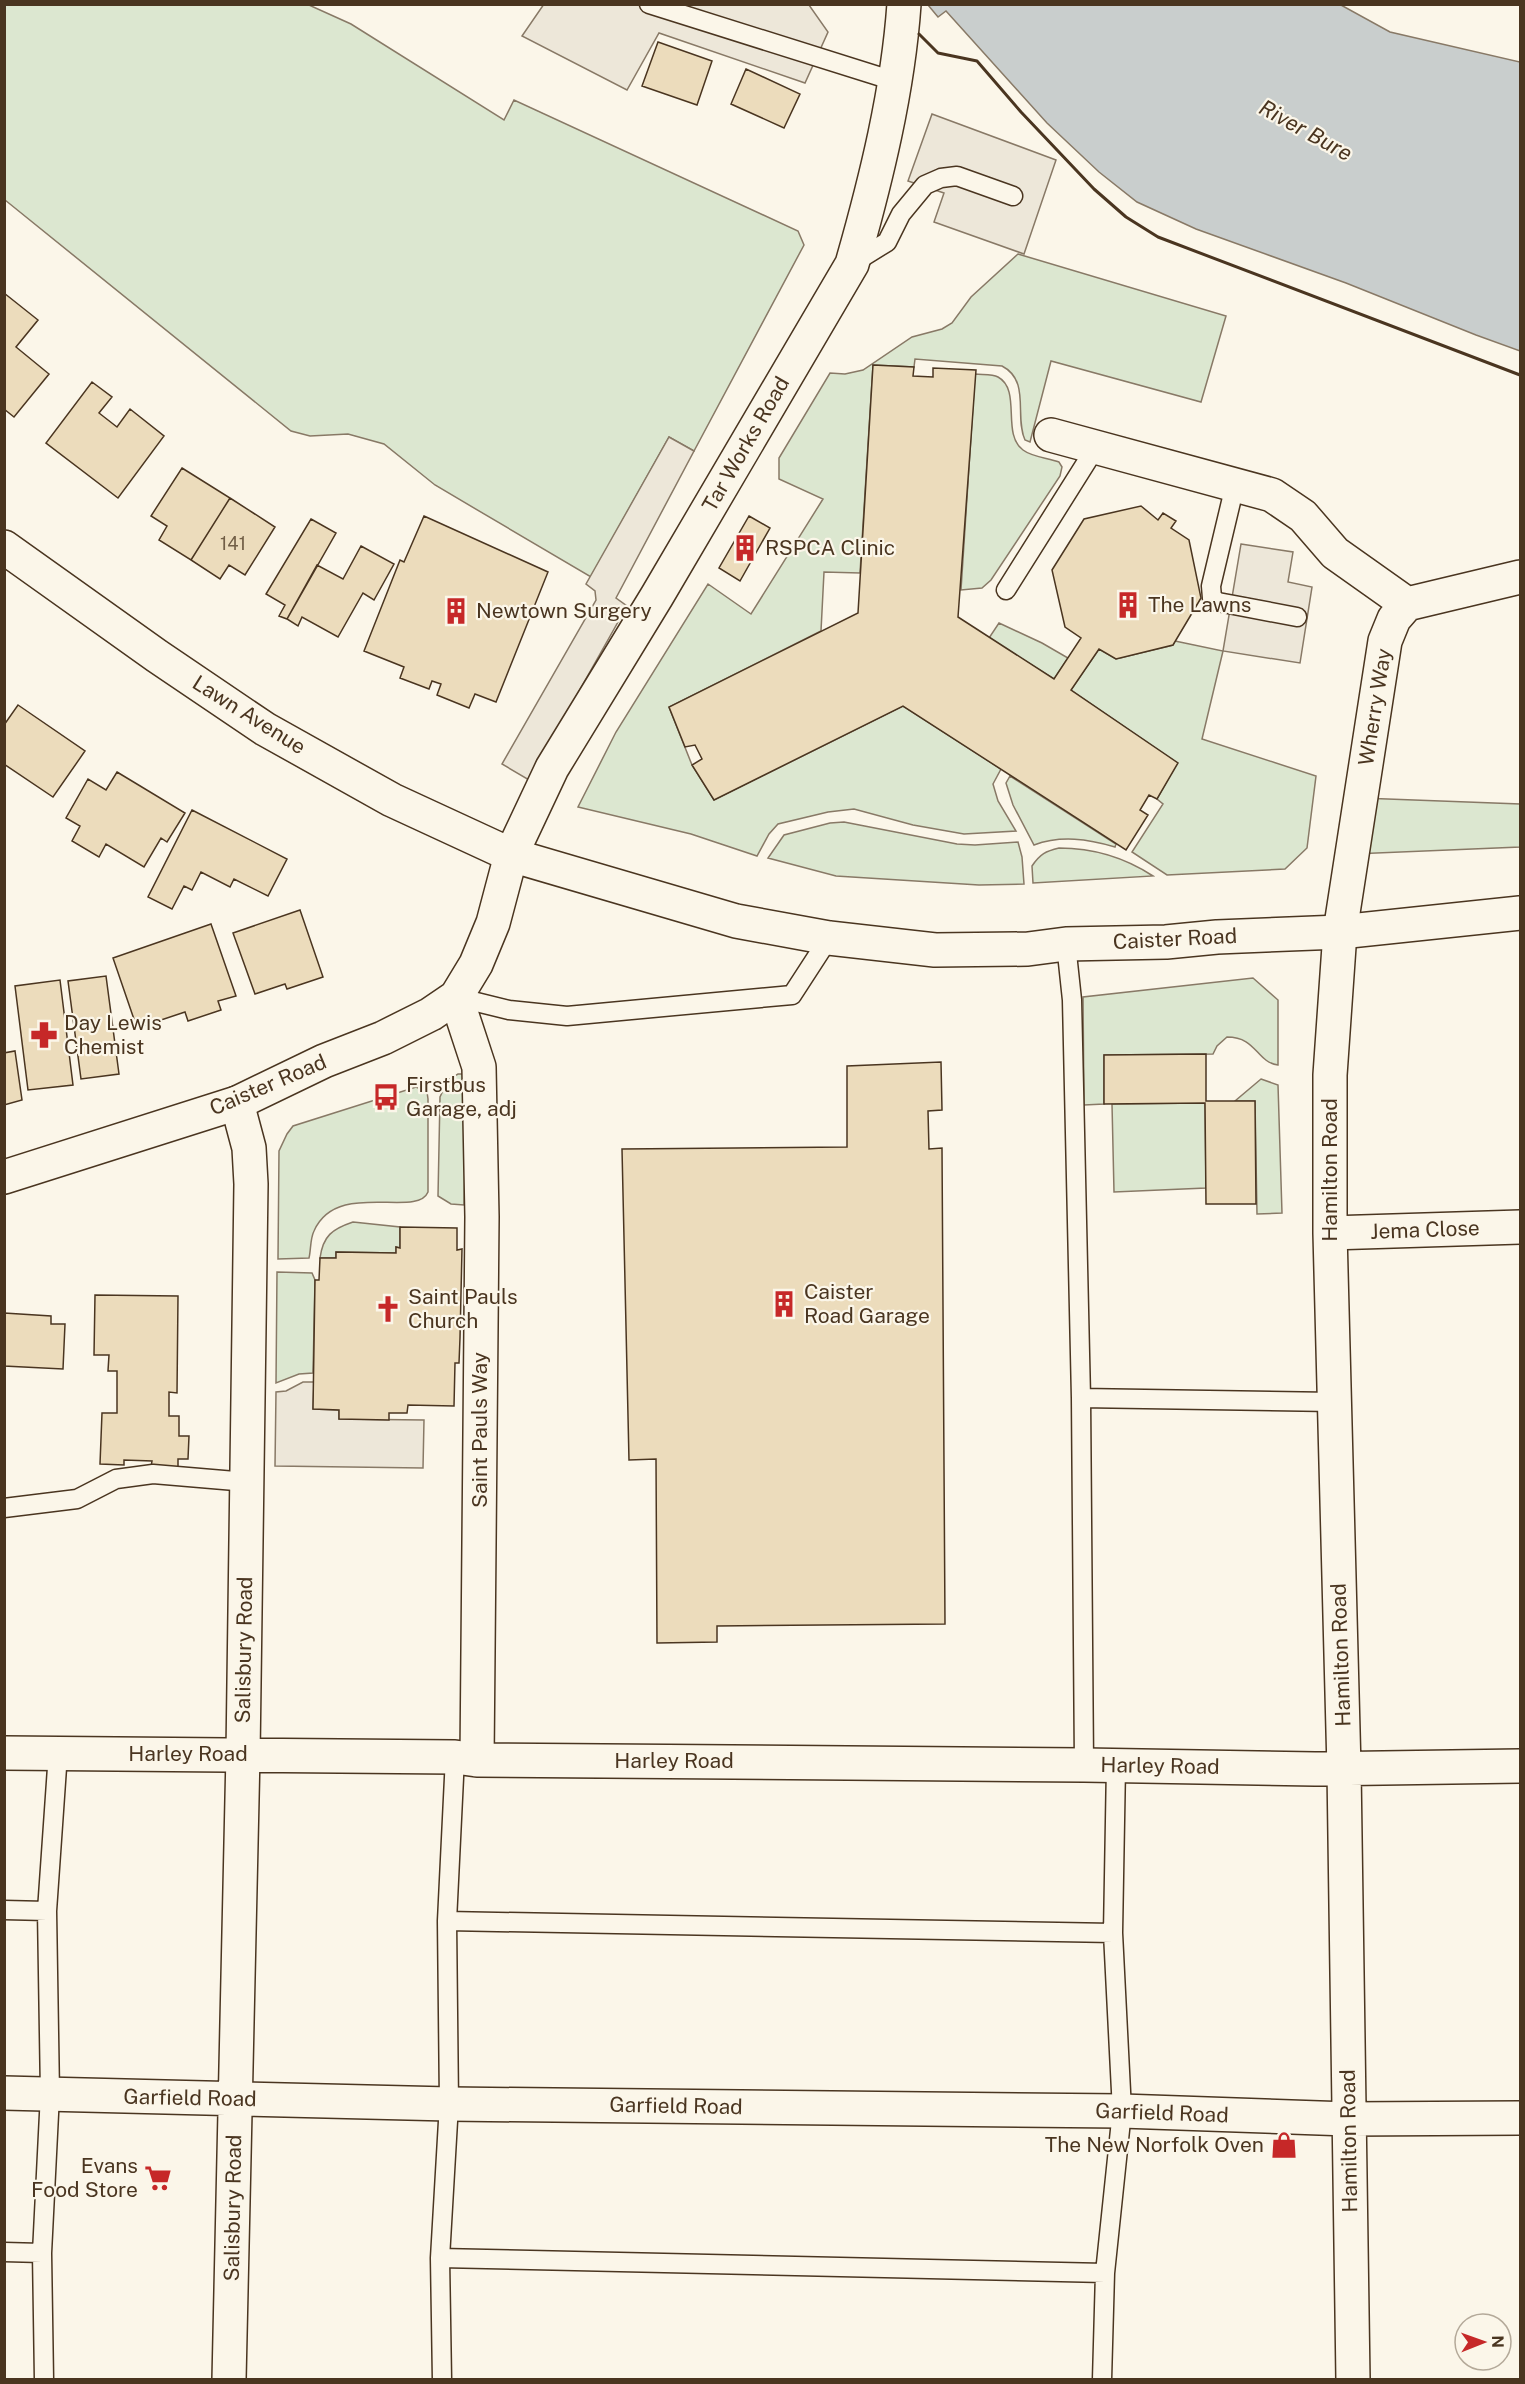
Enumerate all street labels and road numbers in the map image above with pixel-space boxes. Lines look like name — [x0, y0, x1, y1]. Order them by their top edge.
street label: Tar Works Road — [697, 372, 794, 516]
street label: Wherry Way — [1353, 647, 1396, 767]
street label: Lawn Avenue — [188, 670, 310, 759]
street label: Caister Road — [1112, 923, 1238, 954]
street label: Caister Road — [206, 1049, 330, 1120]
street label: Hamilton Road — [1317, 1098, 1342, 1242]
street label: Jema Close — [1370, 1215, 1480, 1244]
street label: Saint Pauls Way — [467, 1352, 492, 1508]
street label: Salisbury Road — [230, 1576, 257, 1724]
street label: Hamilton Road — [1326, 1583, 1355, 1727]
street label: Harley Road — [128, 1741, 248, 1766]
street label: Harley Road — [614, 1748, 734, 1773]
street label: Harley Road — [1100, 1752, 1220, 1779]
street label: Hamilton Road — [1335, 2069, 1362, 2213]
street label: Garfield Road — [123, 2084, 257, 2111]
street label: Garfield Road — [609, 2092, 743, 2119]
street label: Garfield Road — [1095, 2098, 1229, 2127]
street label: Salisbury Road — [219, 2134, 246, 2282]

